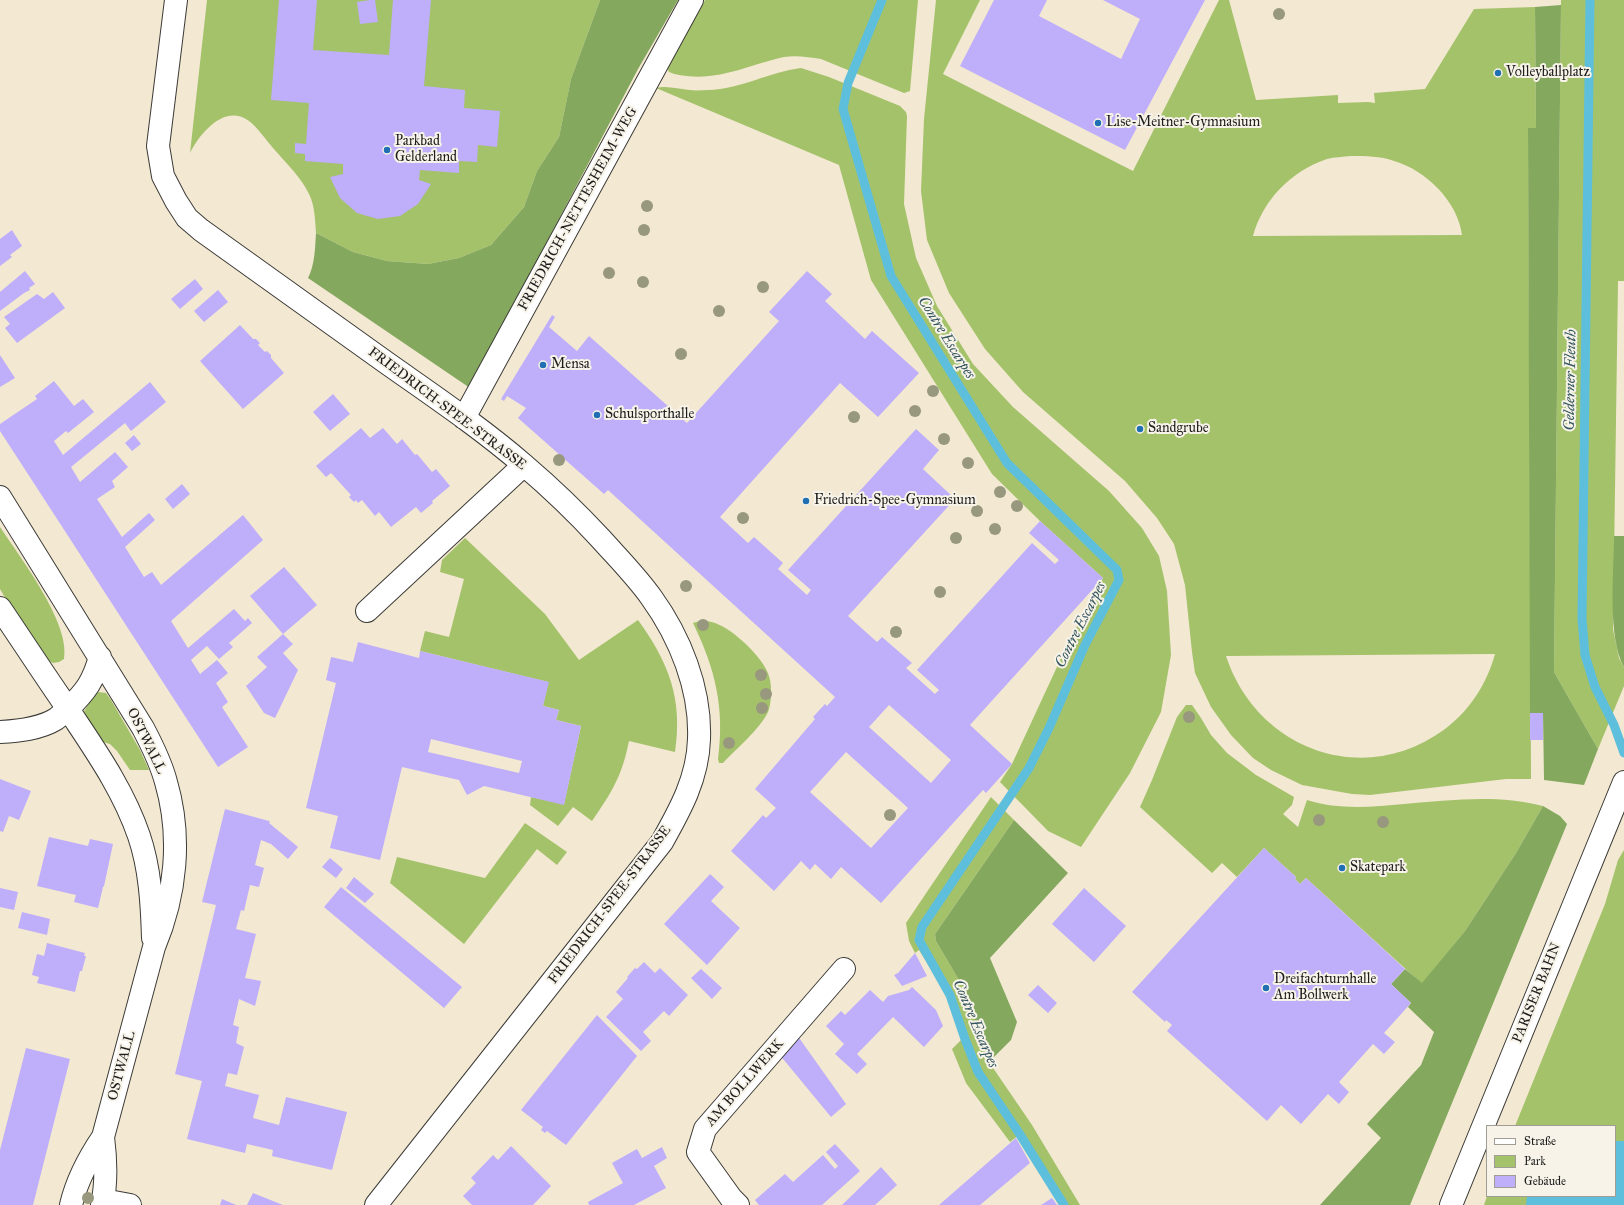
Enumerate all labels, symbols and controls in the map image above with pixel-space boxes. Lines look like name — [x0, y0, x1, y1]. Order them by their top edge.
place label: Volleyballplatz — [1506, 65, 1590, 81]
marker: Volleyballplatz — [1493, 68, 1503, 78]
street label: FRIEDRICH-NETTESHEIM-WEG — [515, 104, 641, 314]
place label: Lise-Meitner-Gymnasium — [1106, 115, 1260, 131]
marker: Lise-Meitner-Gymnasium — [1093, 118, 1103, 128]
place label: Parkbad Gelderland — [395, 134, 457, 166]
marker: Parkbad Gelderland — [382, 145, 392, 155]
water label: Contre Escarpes — [913, 293, 979, 383]
water label: Gelderner Fleuth — [1561, 329, 1581, 431]
street label: FRIEDRICH-SPEE-STRASSE — [365, 344, 529, 474]
place label: Mensa — [551, 357, 590, 373]
marker: Mensa — [538, 360, 548, 370]
place label: Schulsporthalle — [605, 407, 694, 423]
marker: Schulsporthalle — [592, 410, 602, 420]
place label: Sandgrube — [1148, 421, 1209, 437]
marker: Sandgrube — [1135, 424, 1145, 434]
place label: Friedrich-Spee-Gymnasium — [814, 493, 976, 509]
marker: Friedrich-Spee-Gymnasium — [801, 496, 811, 506]
water label: Contre Escarpes — [1052, 579, 1110, 671]
street label: OSTWALL — [123, 705, 169, 777]
street label: FRIEDRICH-SPEE-STRASSE — [545, 823, 675, 987]
place label: Skatepark — [1350, 860, 1406, 876]
marker: Skatepark — [1337, 863, 1347, 873]
street label: PARISER BAHN — [1509, 940, 1565, 1046]
place label: Dreifachturnhalle Am Bollwerk — [1274, 972, 1376, 1004]
water label: Contre Escarpes — [948, 977, 1002, 1071]
marker: Dreifachturnhalle Am Bollwerk — [1261, 983, 1271, 993]
street label: OSTWALL — [105, 1029, 139, 1103]
street label: AM BOLLWERK — [703, 1036, 787, 1130]
legend — [1486, 1125, 1616, 1197]
text: Straße — [1524, 1134, 1556, 1148]
text: Park — [1524, 1154, 1546, 1168]
text: Gebäude — [1524, 1174, 1566, 1188]

